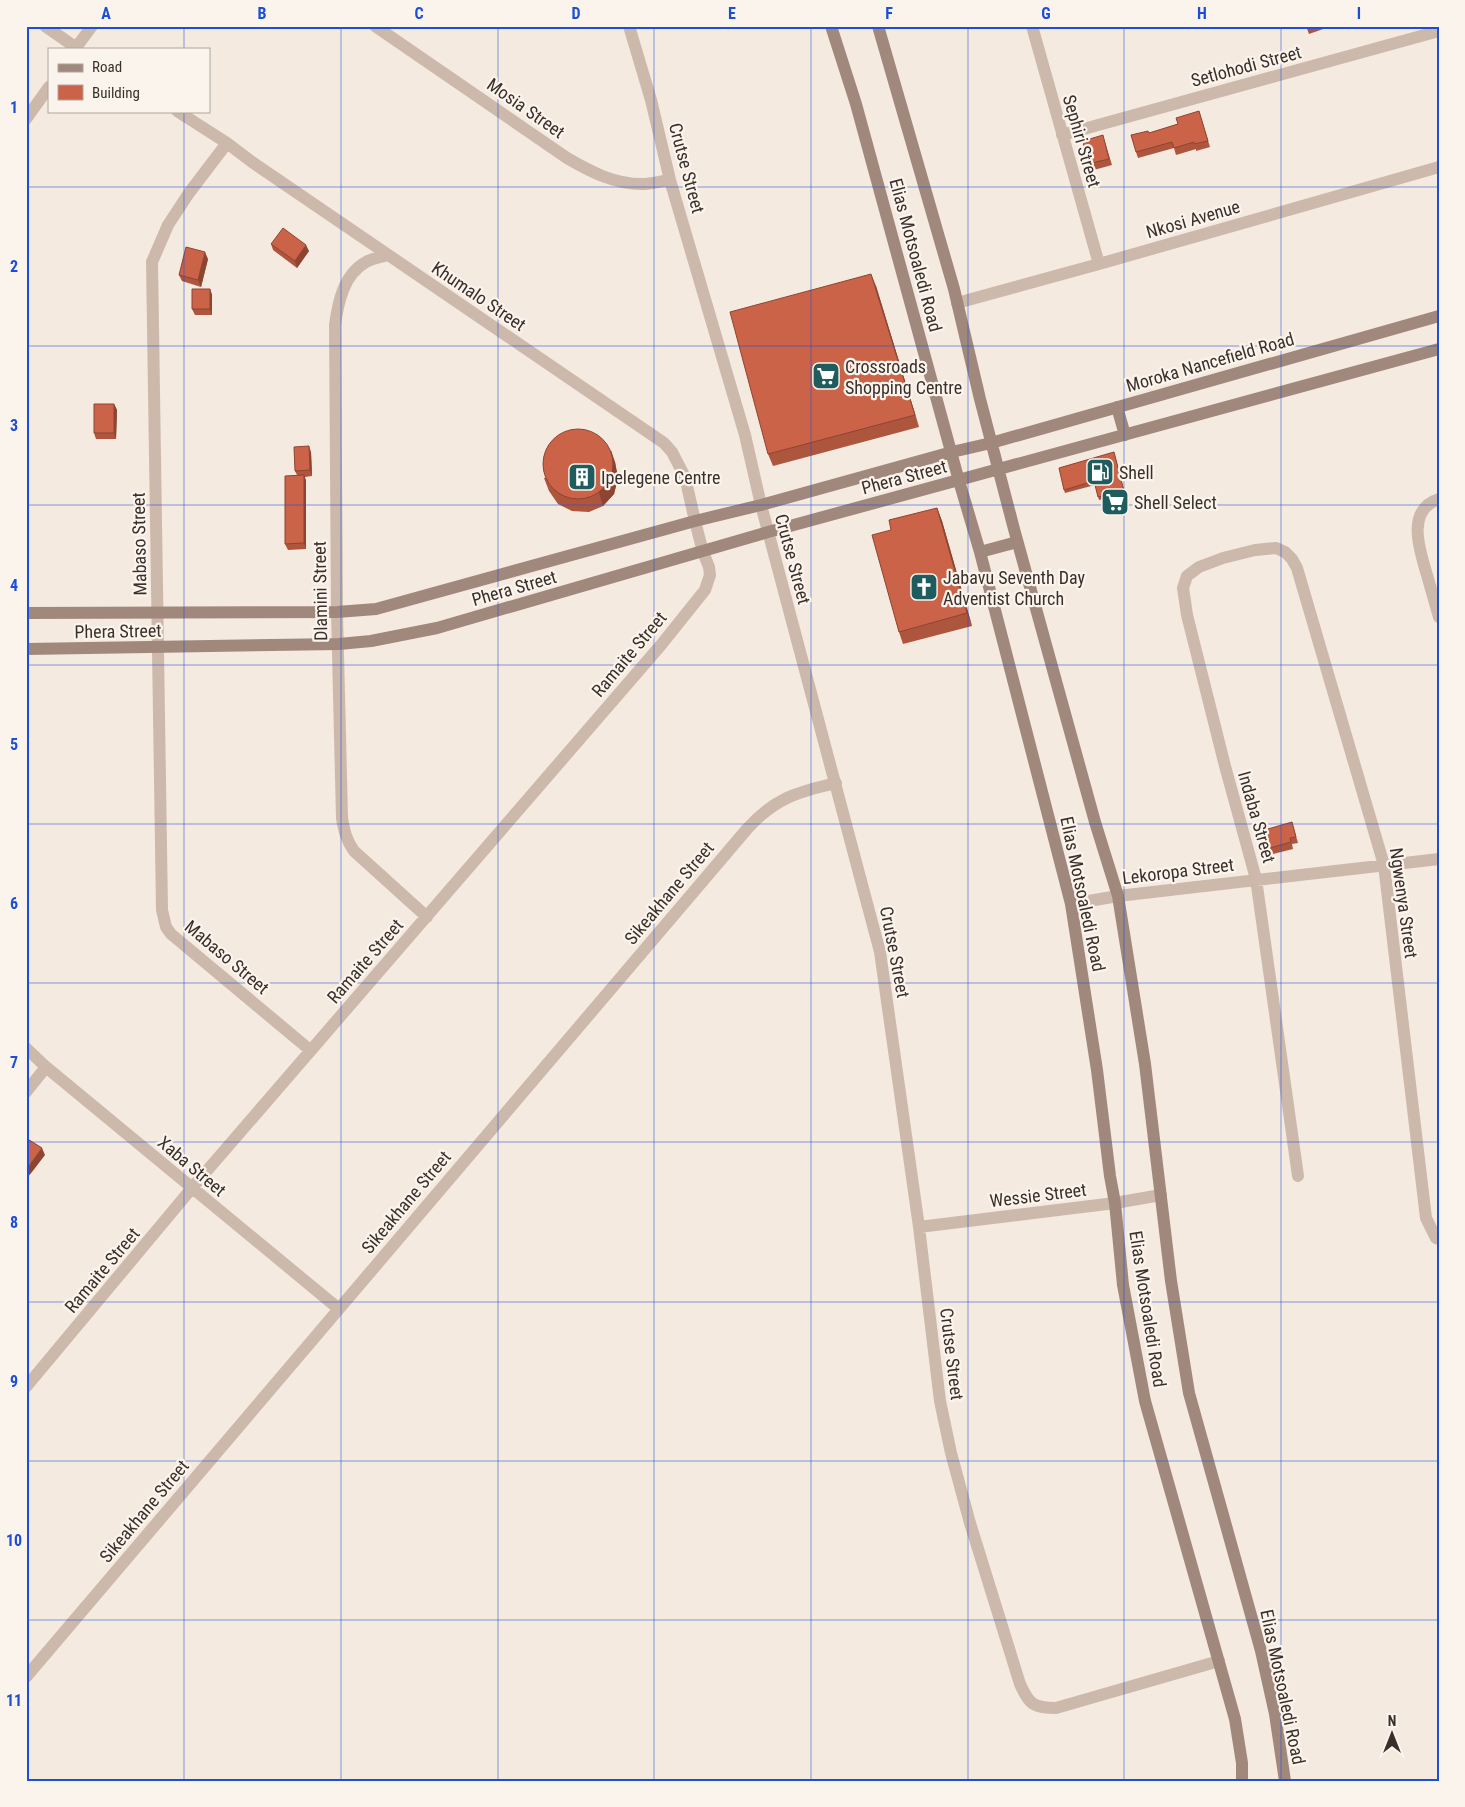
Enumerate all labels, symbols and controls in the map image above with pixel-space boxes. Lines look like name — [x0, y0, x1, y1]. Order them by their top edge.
text: A — [101, 4, 111, 23]
text: B — [258, 4, 267, 23]
text: C — [414, 4, 424, 23]
text: D — [571, 4, 581, 23]
text: E — [728, 4, 736, 23]
text: F — [885, 4, 893, 23]
text: G — [1041, 4, 1051, 23]
text: H — [1197, 4, 1207, 23]
text: I — [1357, 4, 1361, 23]
street label: Setlohodi Street — [1189, 41, 1303, 91]
legend — [48, 48, 210, 112]
text: Road — [92, 58, 122, 76]
street label: Mosia Street — [483, 74, 569, 142]
text: Building — [92, 84, 140, 102]
street label: Sephiri Street — [1059, 92, 1105, 190]
text: 1 — [10, 98, 18, 117]
street label: Crutse Street — [665, 121, 709, 215]
street label: Elias Motsoaledi Road — [885, 176, 947, 334]
street label: Nkosi Avenue — [1144, 196, 1242, 242]
text: 2 — [10, 257, 18, 276]
street label: Khumalo Street — [428, 257, 530, 335]
street label: Moroka Nancefield Road — [1124, 328, 1296, 396]
place label: Crossroads Shopping Centre — [845, 356, 962, 398]
supermarket icon: Crossroads Shopping Centre — [811, 361, 841, 391]
text: 3 — [10, 416, 18, 435]
street label: Phera Street — [859, 456, 949, 498]
fuel station icon: Shell — [1085, 457, 1115, 487]
building icon: Ipelegene Centre — [567, 462, 597, 492]
place label: Shell — [1119, 462, 1154, 483]
place label: Ipelegene Centre — [601, 467, 720, 488]
supermarket icon: Shell Select — [1100, 487, 1130, 517]
street label: Mabaso Street — [128, 492, 150, 596]
place label: Shell Select — [1134, 492, 1217, 513]
street label: Crutse Street — [771, 512, 815, 606]
street label: Dlamini Street — [309, 541, 331, 641]
street label: Phera Street — [469, 566, 559, 610]
place label: Jabavu Seventh Day Adventist Church — [943, 567, 1086, 609]
church icon: Jabavu Seventh Day Adventist Church — [909, 572, 939, 602]
text: 4 — [10, 576, 18, 595]
street label: Ramaite Street — [587, 607, 671, 701]
street label: Phera Street — [74, 620, 162, 642]
text: 5 — [10, 735, 18, 754]
street label: Indaba Street — [1234, 769, 1280, 865]
street label: Elias Motsoaledi Road — [1056, 815, 1110, 973]
street label: Sikeakhane Street — [620, 837, 718, 949]
street label: Ngwenya Street — [1386, 846, 1422, 960]
street label: Lekoropa Street — [1121, 854, 1235, 888]
text: 6 — [10, 894, 18, 913]
street label: Crutse Street — [876, 905, 914, 999]
street label: Ramaite Street — [323, 915, 407, 1007]
street label: Mabaso Street — [181, 916, 273, 998]
text: 7 — [10, 1053, 18, 1072]
street label: Xaba Street — [154, 1131, 230, 1201]
street label: Sikeakhane Street — [357, 1146, 455, 1258]
street label: Wessie Street — [988, 1179, 1088, 1211]
text: 8 — [10, 1213, 18, 1232]
street label: Ramaite Street — [60, 1223, 144, 1317]
street label: Elias Motsoaledi Road — [1125, 1229, 1171, 1389]
street label: Crutse Street — [936, 1307, 968, 1401]
text: 9 — [10, 1372, 18, 1391]
street label: Sikeakhane Street — [95, 1455, 193, 1567]
text: 10 — [6, 1531, 22, 1550]
street label: Elias Motsoaledi Road — [1256, 1608, 1310, 1766]
text: 11 — [6, 1691, 22, 1710]
north arrow — [1368, 1710, 1418, 1760]
text: N — [1388, 1713, 1396, 1729]

